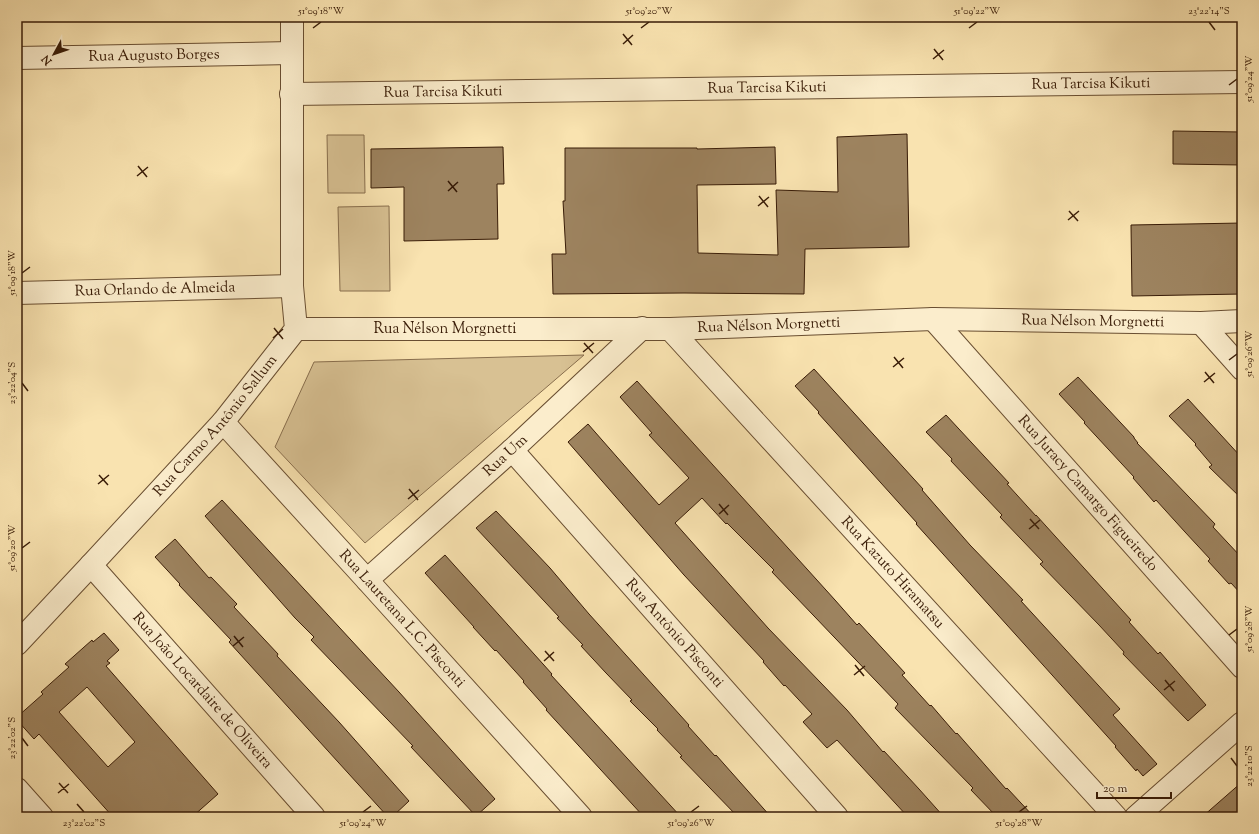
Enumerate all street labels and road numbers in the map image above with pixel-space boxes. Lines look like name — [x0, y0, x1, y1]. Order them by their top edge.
street label: Rua Augusto Borges — [88, 44, 220, 67]
street label: Rua Tarcisa Kikuti — [1031, 73, 1150, 95]
street label: Rua Tarcisa Kikuti — [707, 77, 827, 99]
street label: Rua Tarcisa Kikuti — [383, 81, 503, 103]
street label: Rua Orlando de Almeida — [74, 277, 236, 302]
street label: Rua Nélson Morgnetti — [1021, 310, 1165, 333]
street label: Rua Nélson Morgnetti — [697, 312, 841, 338]
street label: Rua Nélson Morgnetti — [373, 319, 517, 340]
street label: Rua Carmo Antônio Sallum — [149, 350, 283, 501]
street label: Rua Juracy Camargo Figueiredo — [1013, 411, 1163, 576]
street label: Rua Um — [478, 430, 533, 482]
street label: Rua Kazuto Hiramatsu — [836, 512, 950, 634]
street label: Rua Lauretana L.C. Pisconti — [334, 545, 470, 692]
street label: Rua Antônio Pisconti — [620, 574, 729, 693]
street label: Rua João Locardaire de Oliveira — [127, 608, 277, 774]

